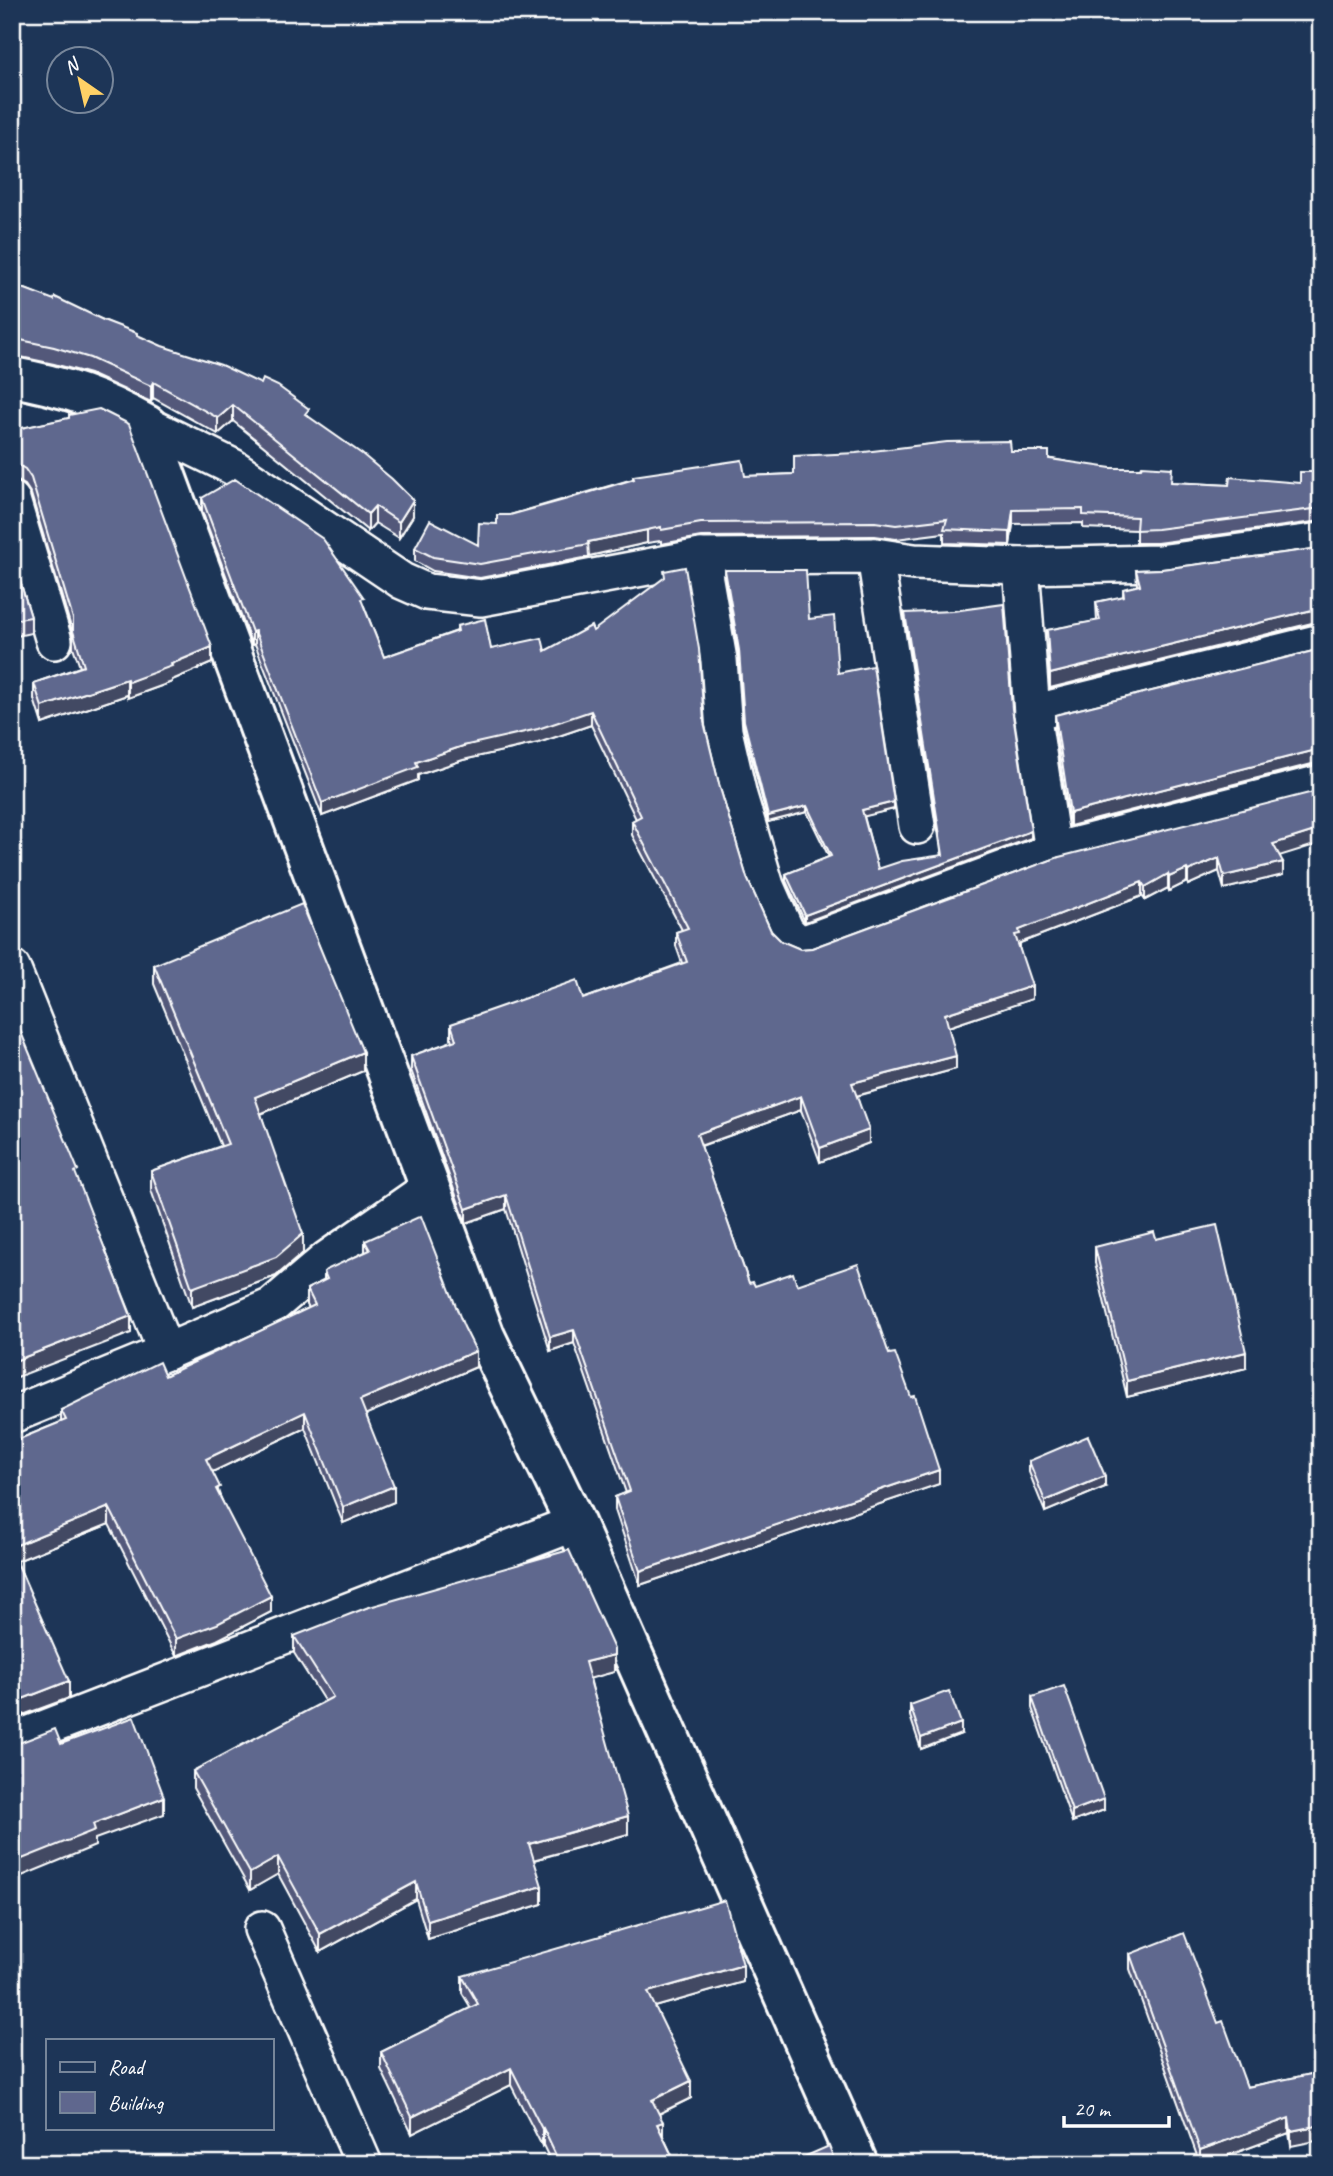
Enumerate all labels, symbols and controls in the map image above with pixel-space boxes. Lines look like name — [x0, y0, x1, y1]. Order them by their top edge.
north arrow — [46, 46, 116, 116]
text: N — [59, 52, 85, 80]
legend — [46, 2039, 273, 2130]
text: Road — [108, 2054, 147, 2080]
scale bar — [1064, 2085, 1168, 2129]
text: Building — [108, 2090, 165, 2116]
text: 20 m — [1074, 2096, 1112, 2122]

